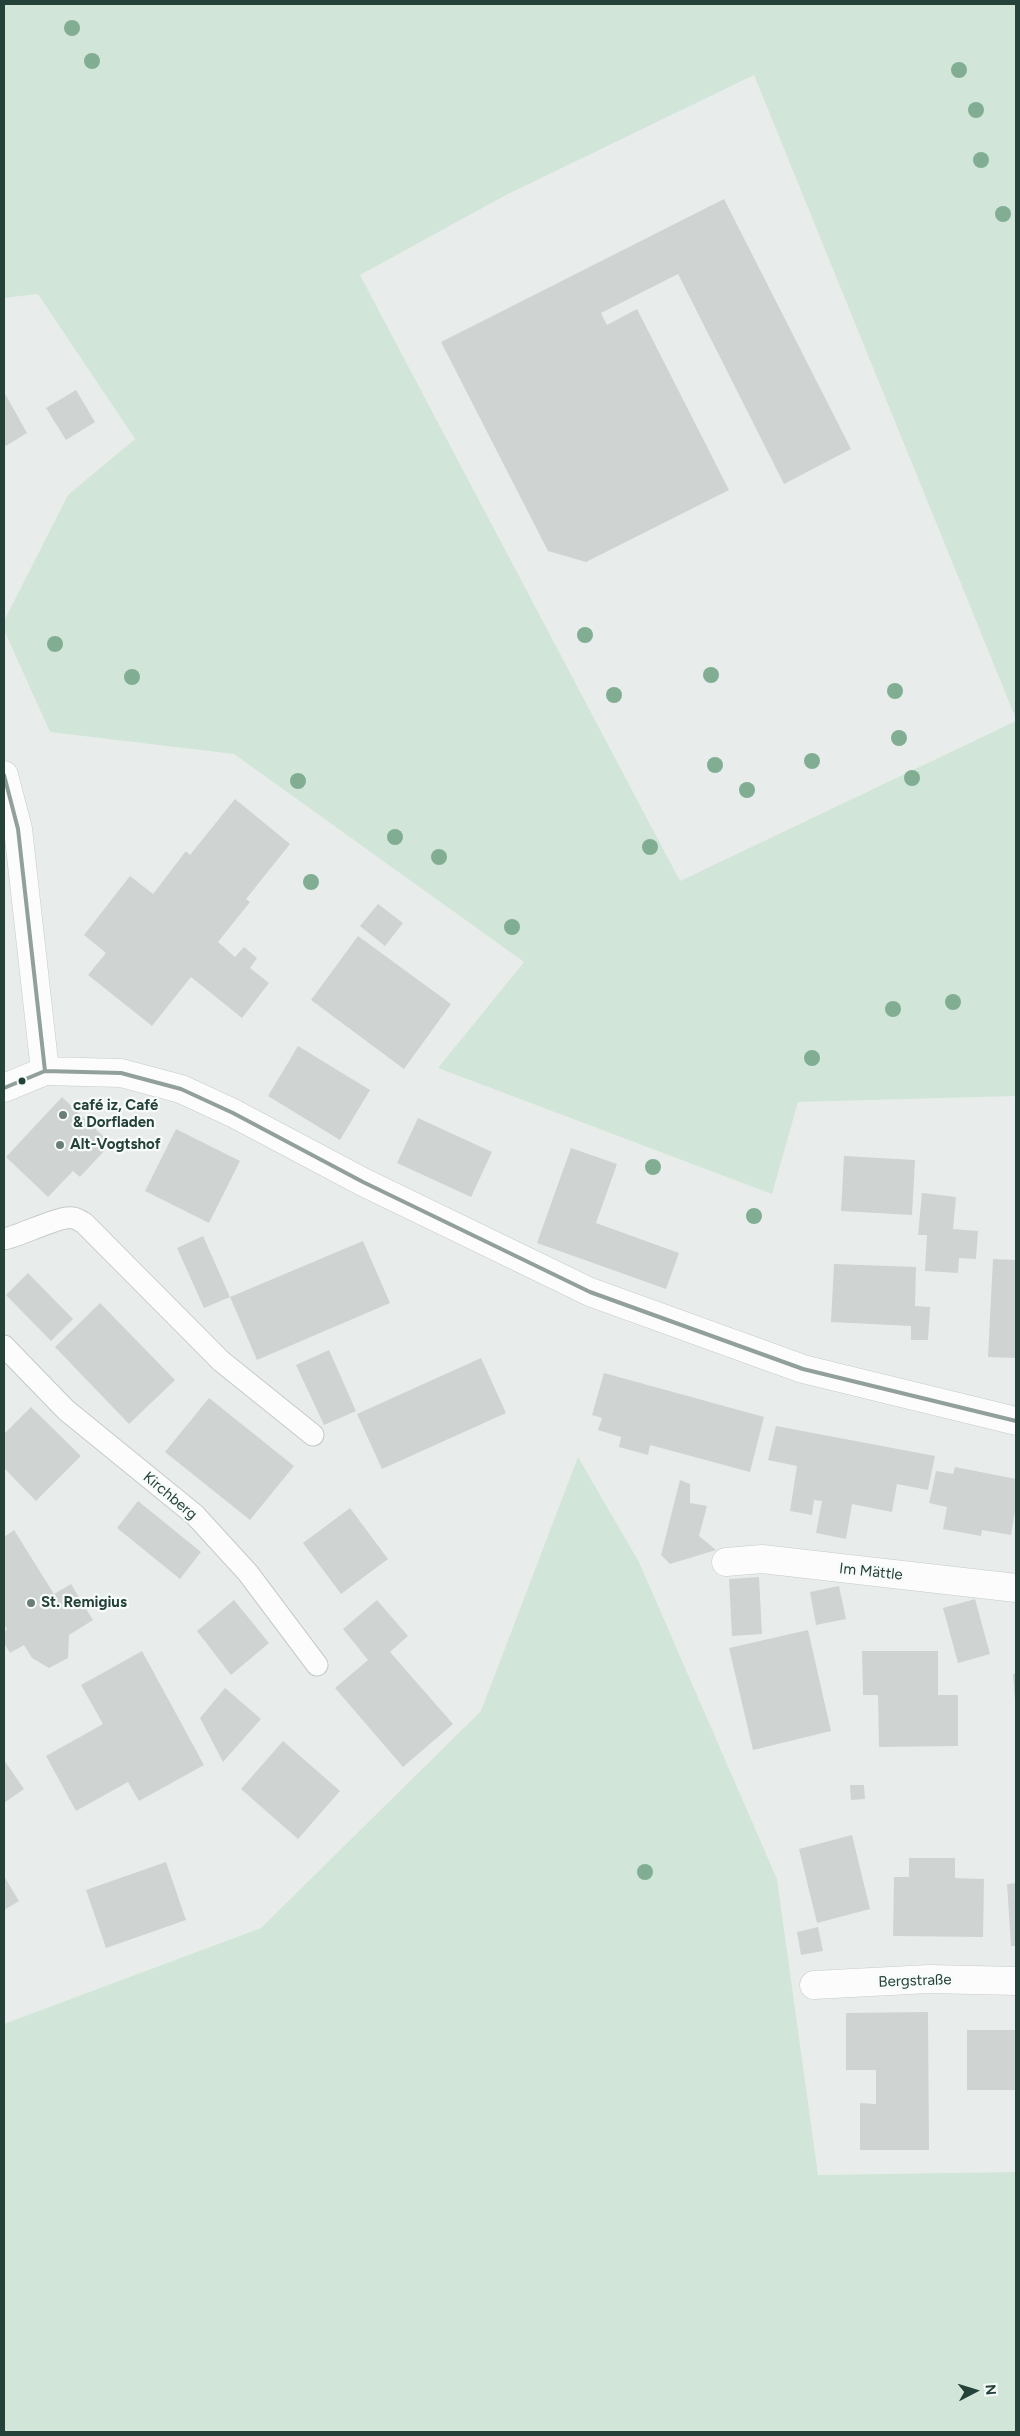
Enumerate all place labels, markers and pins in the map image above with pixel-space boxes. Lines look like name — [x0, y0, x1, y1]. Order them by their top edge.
unlabelled marker — [17, 1076, 27, 1086]
place label: café iz, Café & Dorfladen — [73, 1097, 158, 1132]
marker: café iz, Café & Dorfladen — [57, 1109, 69, 1121]
place label: Alt-Vogtshof — [70, 1136, 161, 1154]
marker: Alt-Vogtshof — [54, 1139, 66, 1151]
place label: St. Remigius — [41, 1594, 127, 1612]
marker: St. Remigius — [25, 1597, 37, 1609]

